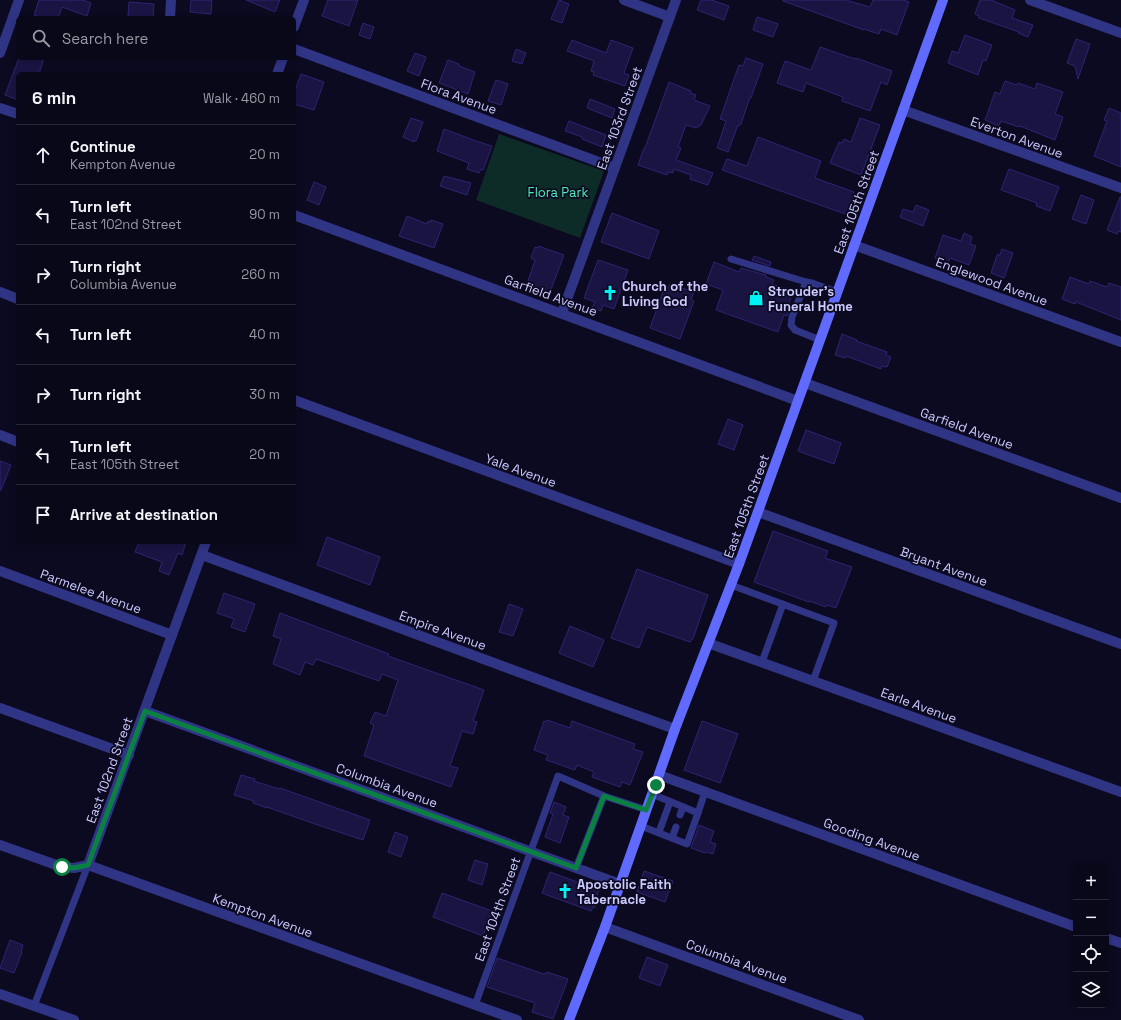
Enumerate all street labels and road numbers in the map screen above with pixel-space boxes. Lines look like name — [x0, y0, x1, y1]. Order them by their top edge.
street label: East 103rd Street — [593, 64, 646, 172]
street label: Flora Avenue — [419, 75, 499, 118]
street label: Everton Avenue — [968, 113, 1066, 162]
street label: East 105th Street — [830, 148, 883, 256]
street label: Englewood Avenue — [933, 253, 1050, 310]
street label: Garfield Avenue — [502, 271, 600, 320]
street label: Garfield Avenue — [918, 404, 1016, 453]
street label: Yale Avenue — [483, 450, 559, 491]
street label: East 105th Street — [720, 452, 773, 560]
street label: Bryant Avenue — [898, 543, 990, 590]
street label: Parmelee Avenue — [38, 565, 144, 618]
street label: Empire Avenue — [397, 607, 489, 654]
street label: Earle Avenue — [878, 684, 959, 727]
street label: East 102nd Street — [82, 715, 137, 826]
street label: Columbia Avenue — [334, 759, 440, 812]
street label: Gooding Avenue — [821, 814, 922, 865]
street label: East 104th Street — [471, 855, 524, 964]
street label: Kempton Avenue — [210, 889, 315, 941]
street label: Columbia Avenue — [684, 935, 790, 988]

